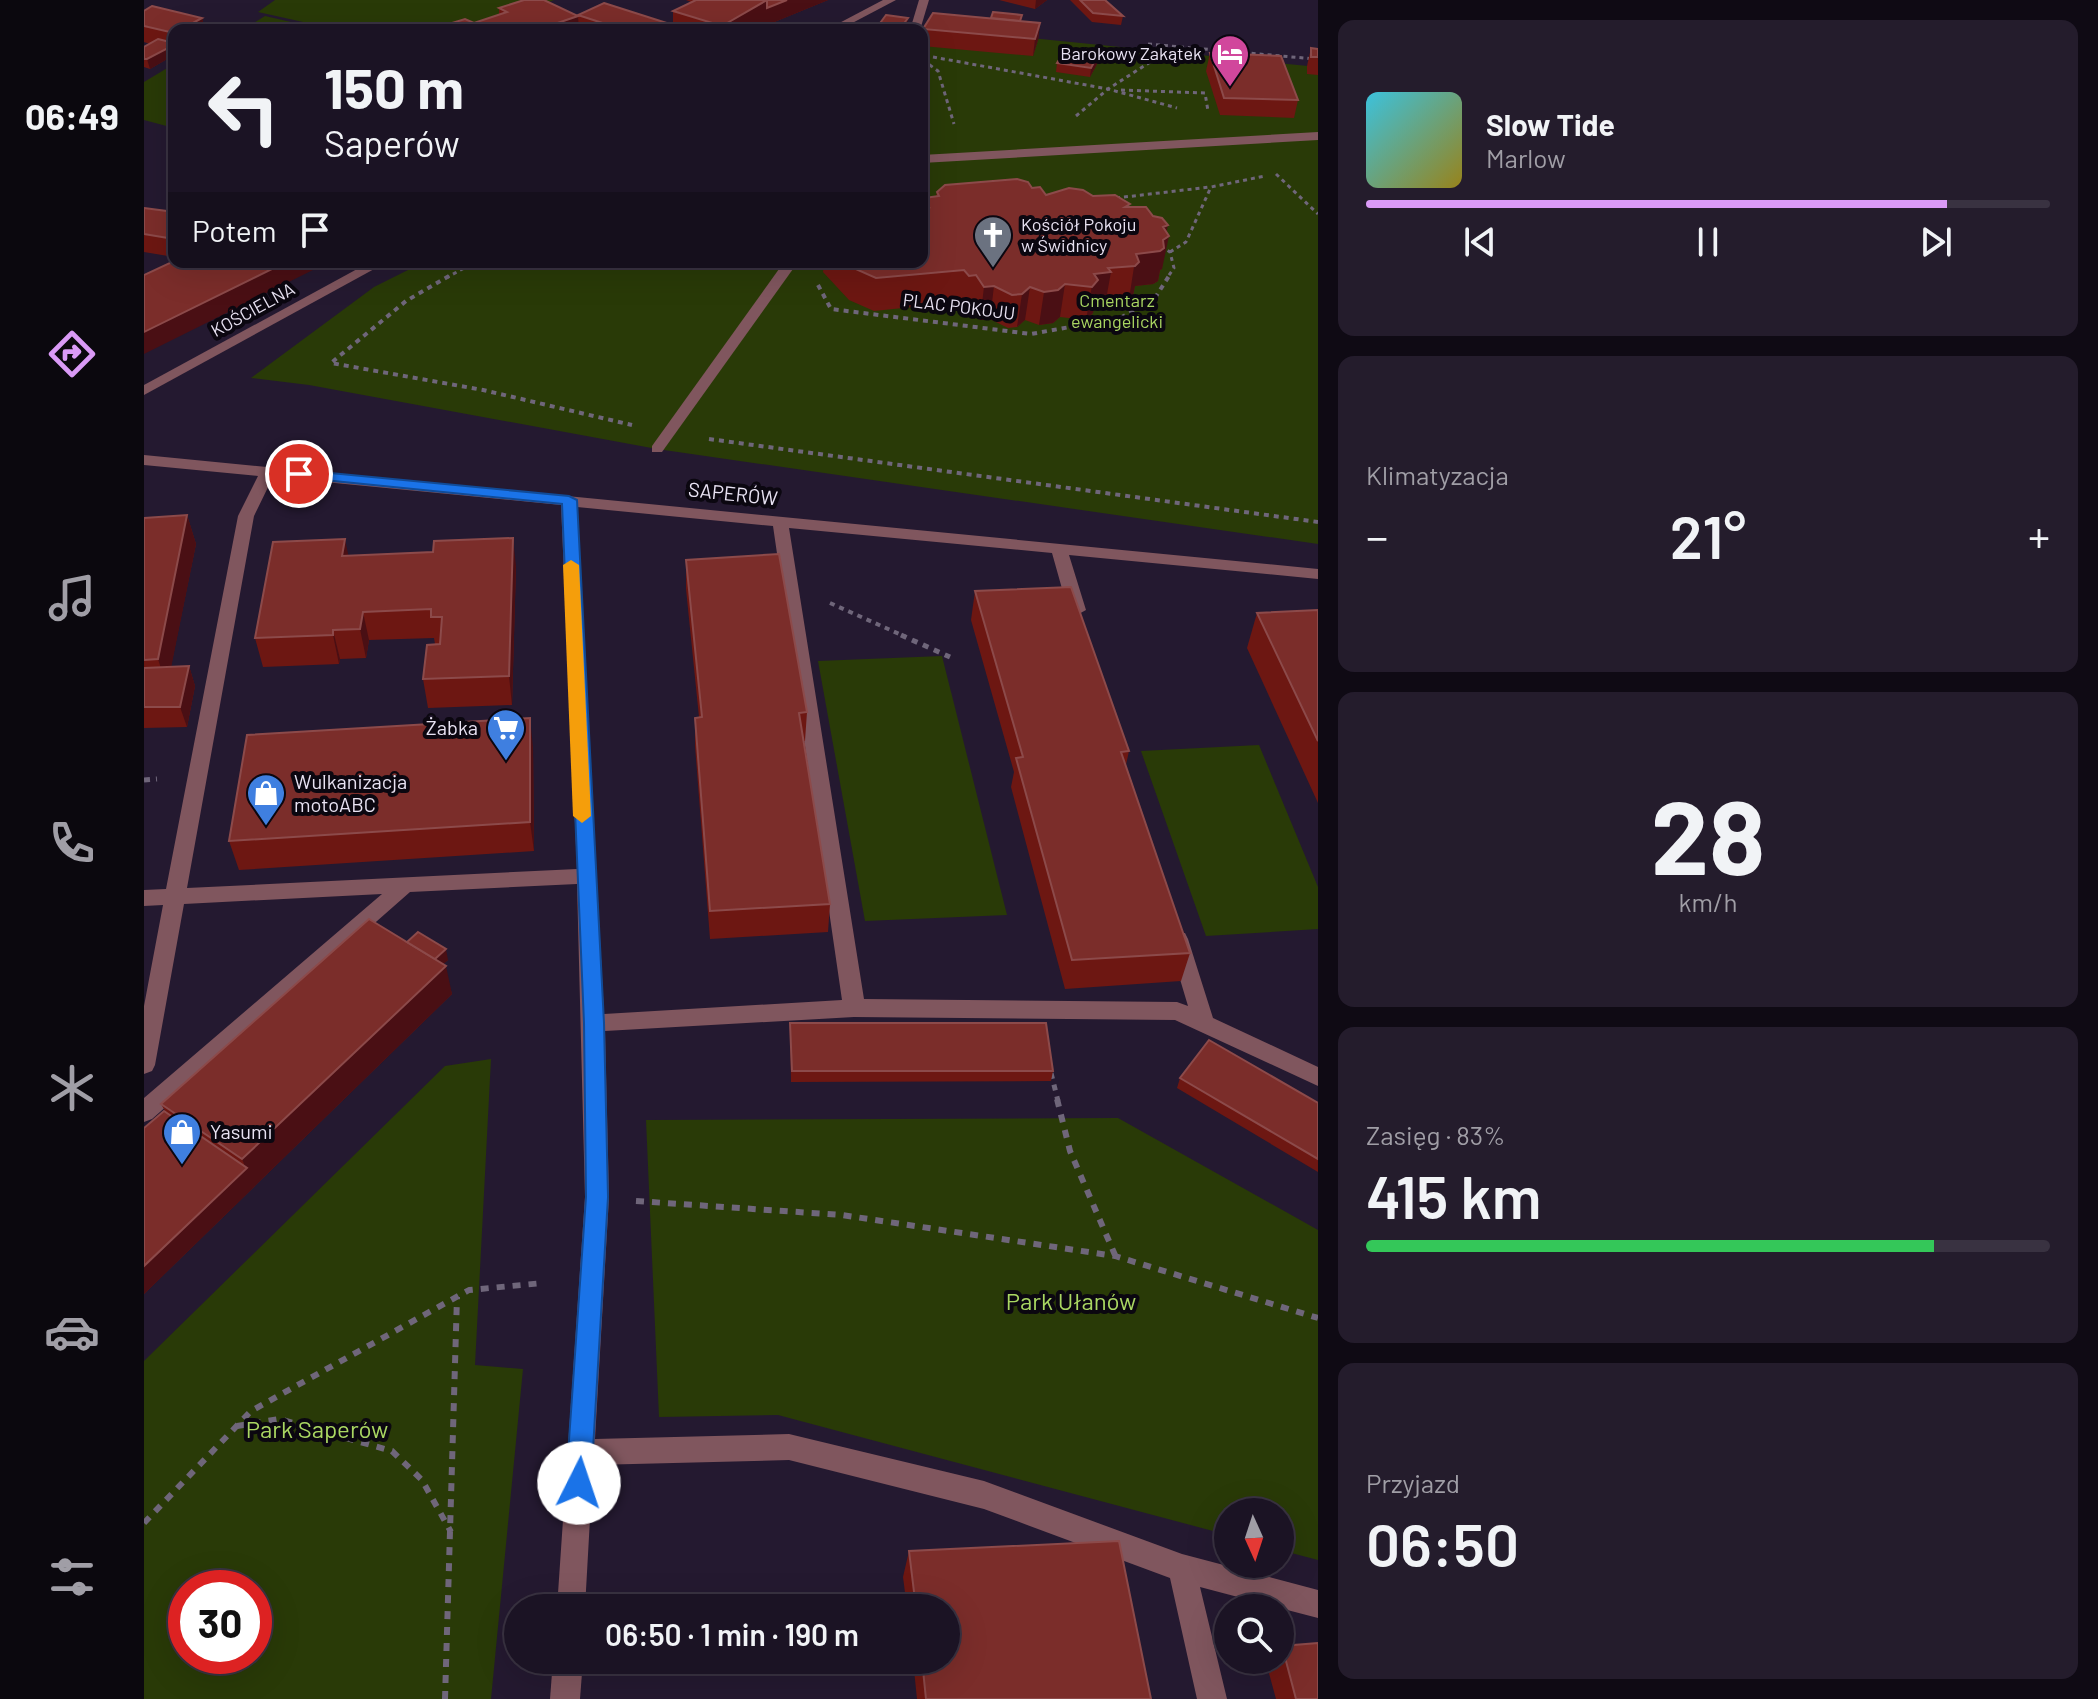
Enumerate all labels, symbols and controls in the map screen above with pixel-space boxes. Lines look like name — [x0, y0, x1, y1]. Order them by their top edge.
hotel icon: Barokowy Zakątek — [1209, 33, 1251, 88]
place label: Barokowy Zakątek — [1060, 42, 1202, 64]
text: 150 m — [324, 53, 464, 120]
icon: left — [192, 56, 296, 160]
text: 06:49 — [25, 94, 119, 137]
text: Slow Tide — [1486, 106, 1615, 142]
text: Saperów — [324, 121, 460, 164]
text: Marlow — [1486, 142, 1566, 173]
icon: arrive — [293, 208, 337, 252]
text: Potem — [192, 212, 277, 248]
place label: Kościół Pokoju w Świdnicy — [1021, 213, 1136, 256]
church icon: Kościół Pokoju w Świdnicy — [972, 214, 1014, 269]
icon: previous — [1458, 220, 1502, 264]
icon: pause — [1686, 220, 1730, 264]
icon: next — [1914, 220, 1958, 264]
street label: KOŚCIELNA — [207, 277, 298, 341]
street label: PLAC POKOJU — [902, 288, 1017, 324]
park label: Cmentarz ewangelicki — [1071, 289, 1163, 332]
icon: directions — [44, 326, 100, 382]
pin — [265, 440, 333, 508]
icon: arrive — [277, 452, 321, 496]
text: Klimatyzacja — [1366, 459, 1509, 490]
street label: SAPERÓW — [687, 476, 779, 510]
text: 21° — [1670, 499, 1746, 571]
text: − — [1366, 509, 1388, 562]
text: + — [2028, 509, 2050, 562]
icon: music — [44, 570, 100, 626]
supermarket icon: Żabka — [485, 707, 527, 762]
place label: Żabka — [426, 715, 478, 739]
place label: Wulkanizacja motoABC — [294, 769, 407, 816]
text: 28 — [1651, 771, 1765, 896]
shop icon: Wulkanizacja motoABC — [245, 772, 287, 827]
icon: phone — [44, 815, 100, 871]
text: km/h — [1679, 886, 1737, 917]
icon: climate — [44, 1060, 100, 1116]
shop icon: Yasumi — [161, 1111, 203, 1166]
place label: Yasumi — [210, 1119, 273, 1143]
text: Zasięg · 83% — [1366, 1119, 1505, 1150]
text: 415 km — [1366, 1159, 1541, 1231]
park label: Park Ułanów — [1006, 1286, 1136, 1315]
icon: car — [44, 1304, 100, 1360]
park label: Park Saperów — [246, 1414, 388, 1443]
position arrow — [537, 1441, 621, 1525]
text: Przyjazd — [1366, 1467, 1460, 1498]
north arrow — [1214, 1498, 1294, 1578]
map controls — [1214, 1498, 1294, 1674]
text: 06:50 — [1366, 1507, 1519, 1579]
icon: filters — [44, 1549, 100, 1605]
speed limit sign: 30 — [168, 1570, 272, 1674]
button: search — [1214, 1594, 1294, 1674]
text: 06:50 · 1 min · 190 m — [605, 1616, 859, 1652]

